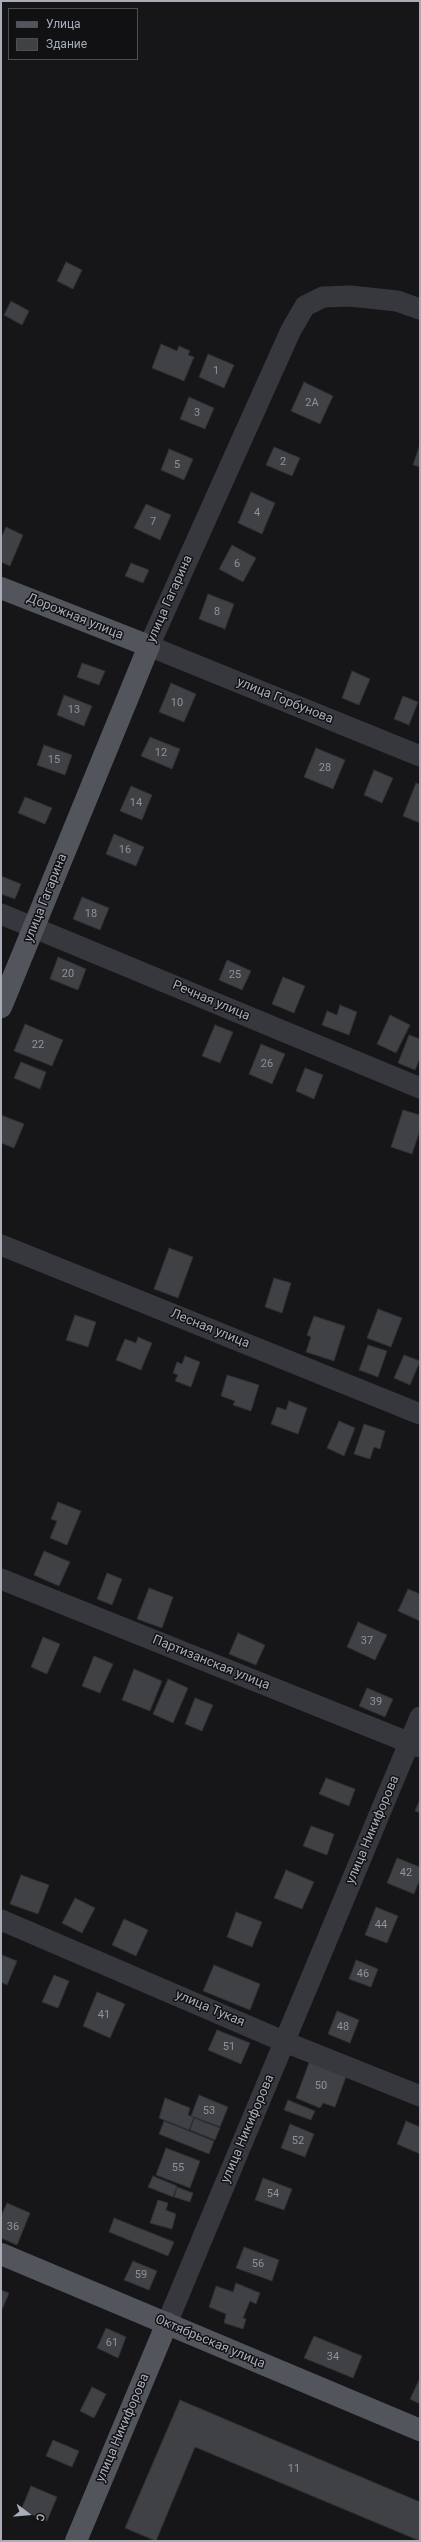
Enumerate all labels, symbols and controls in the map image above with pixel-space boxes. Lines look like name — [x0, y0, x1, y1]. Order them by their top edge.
legend — [8, 8, 138, 60]
text: Улица — [46, 17, 81, 31]
text: Здание — [46, 37, 87, 51]
house number: 1 — [213, 364, 219, 378]
house number: 2А — [305, 396, 319, 410]
house number: 3 — [194, 406, 200, 420]
house number: 2 — [280, 455, 286, 469]
house number: 5 — [174, 458, 180, 472]
house number: 4 — [254, 506, 260, 520]
house number: 7 — [150, 515, 156, 529]
street label: улица Гагарина — [144, 553, 196, 645]
house number: 6 — [234, 557, 240, 571]
street label: Дорожная улица — [25, 591, 125, 643]
house number: 8 — [214, 605, 220, 619]
street label: улица Горбунова — [235, 675, 335, 727]
house number: 10 — [171, 696, 183, 710]
house number: 13 — [68, 703, 80, 717]
house number: 12 — [155, 746, 167, 760]
house number: 15 — [48, 753, 60, 767]
house number: 28 — [319, 761, 331, 775]
house number: 14 — [130, 796, 142, 810]
house number: 16 — [119, 843, 131, 857]
street label: улица Гагарина — [21, 852, 71, 944]
house number: 18 — [85, 907, 97, 921]
house number: 20 — [62, 967, 74, 981]
house number: 25 — [229, 968, 241, 982]
street label: Речная улица — [170, 978, 252, 1024]
house number: 22 — [32, 1038, 44, 1052]
house number: 26 — [261, 1057, 273, 1071]
street label: Лесная улица — [168, 1306, 252, 1352]
street label: Партизанская улица — [150, 1632, 272, 1694]
house number: 37 — [361, 1634, 373, 1648]
house number: 39 — [370, 1695, 382, 1709]
street label: улица Никифорова — [343, 1773, 403, 1887]
house number: 42 — [400, 1866, 412, 1880]
house number: 44 — [375, 1918, 387, 1932]
house number: 46 — [357, 1967, 369, 1981]
street label: улица Тукая — [173, 1987, 247, 2031]
house number: 41 — [98, 2008, 110, 2022]
house number: 48 — [337, 2020, 349, 2034]
house number: 51 — [223, 2040, 235, 2054]
street label: улица Никифорова — [218, 2072, 278, 2186]
house number: 50 — [315, 2079, 327, 2093]
house number: 53 — [203, 2104, 215, 2118]
house number: 52 — [292, 2134, 304, 2148]
house number: 55 — [172, 2161, 184, 2175]
house number: 54 — [267, 2187, 279, 2201]
house number: 36 — [7, 2220, 19, 2234]
house number: 56 — [252, 2257, 264, 2271]
house number: 59 — [135, 2268, 147, 2282]
street label: Октябрьская улица — [153, 2312, 267, 2372]
house number: 61 — [106, 2336, 118, 2350]
house number: 34 — [327, 2350, 339, 2364]
street label: улица Никифорова — [93, 2371, 153, 2485]
house number: 11 — [288, 2462, 300, 2476]
north arrow — [8, 2494, 48, 2534]
text: С — [33, 2512, 47, 2523]

